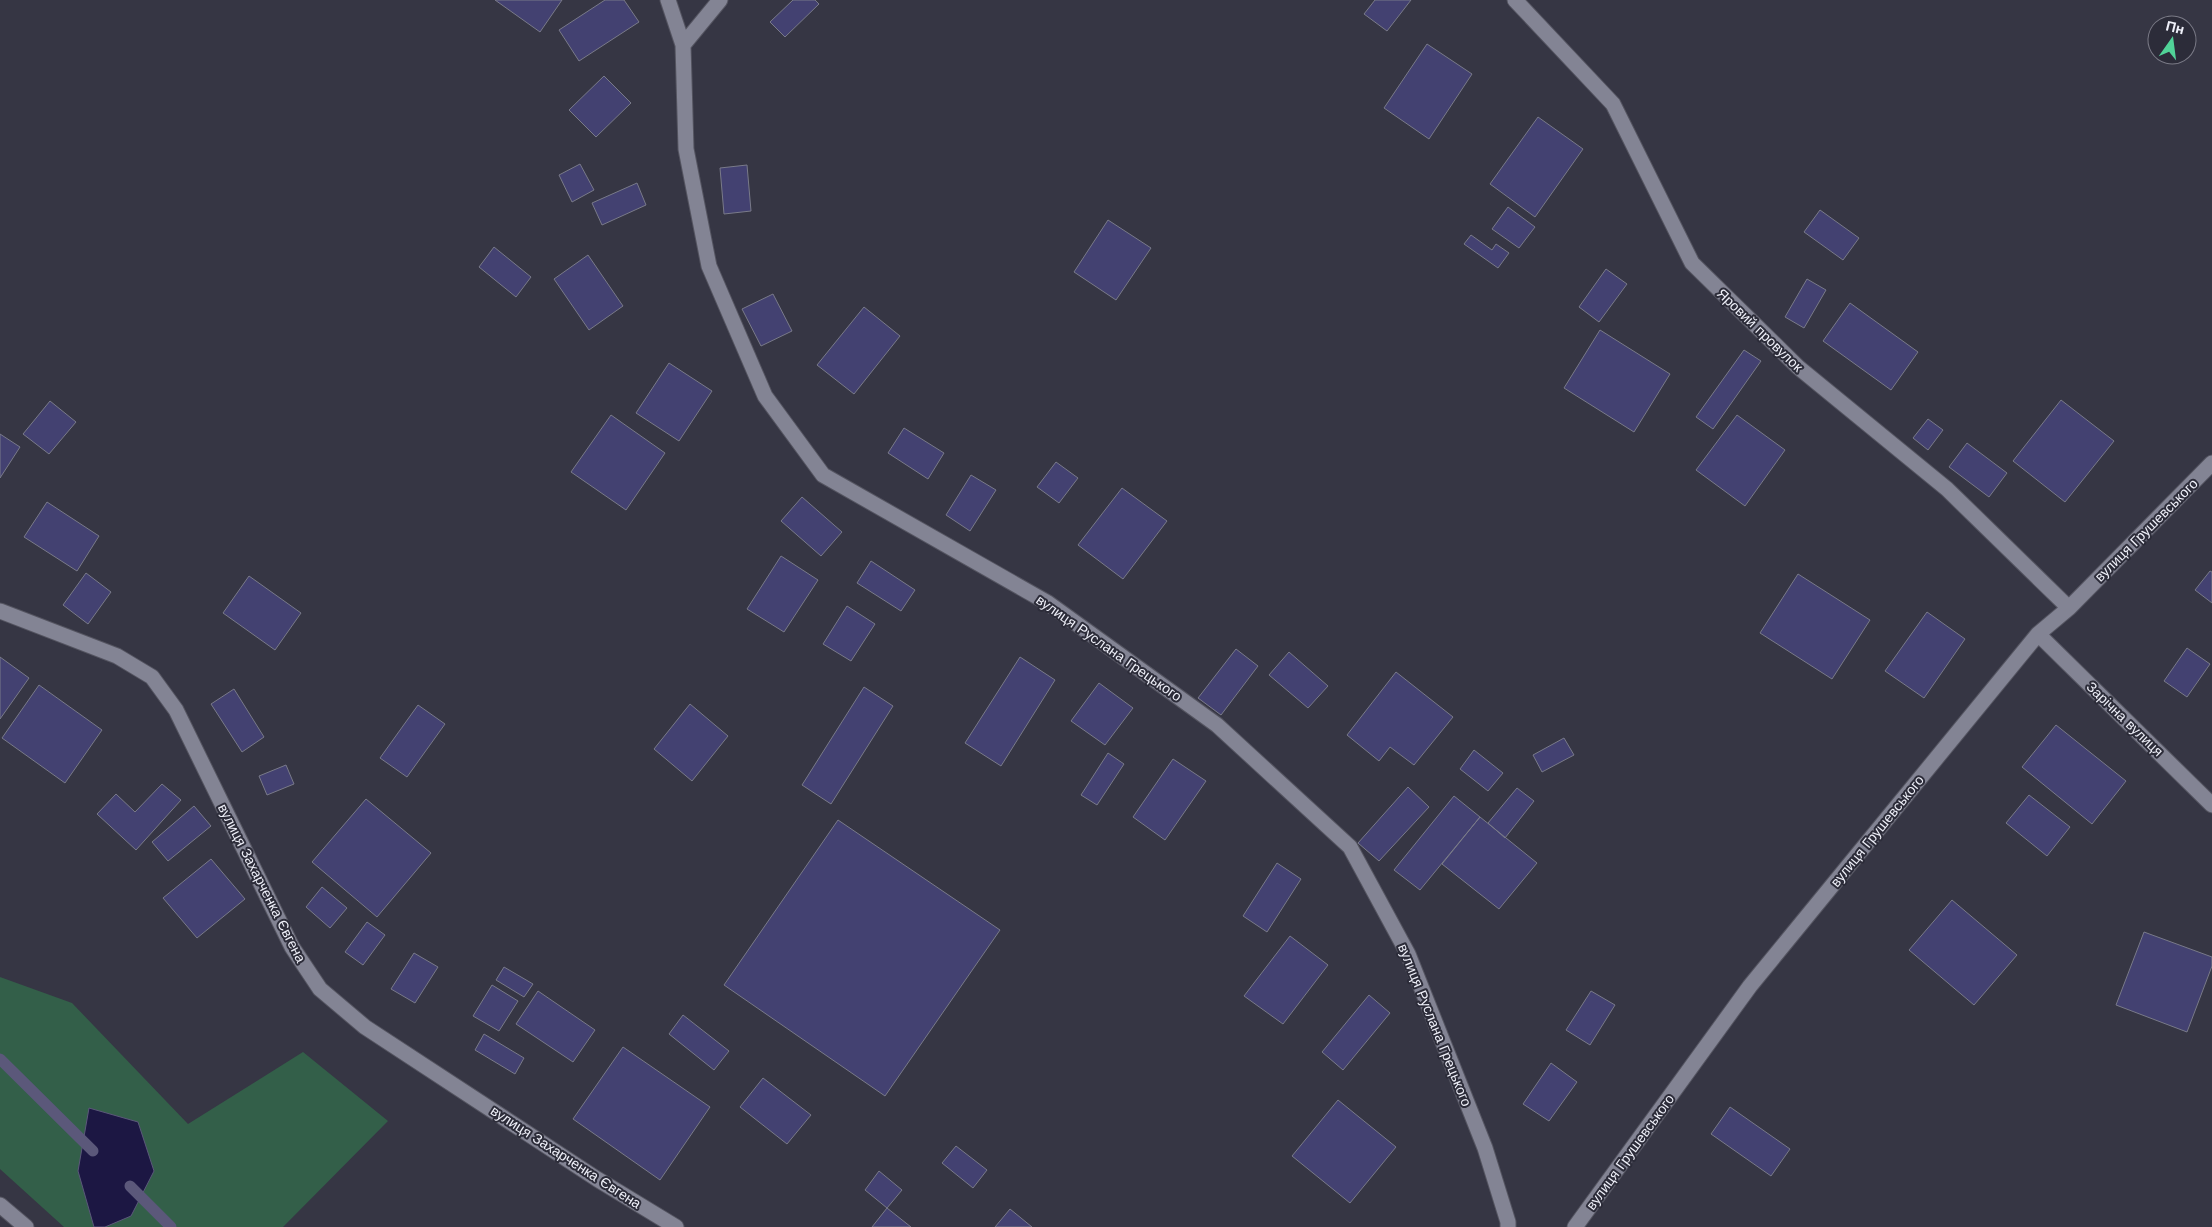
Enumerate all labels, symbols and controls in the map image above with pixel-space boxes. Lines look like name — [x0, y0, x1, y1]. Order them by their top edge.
north arrow — [2147, 15, 2197, 65]
text: Пн — [2164, 17, 2186, 37]
street label: Яровий провулок — [1714, 285, 1807, 376]
street label: вулиця Грушевського — [2091, 475, 2201, 585]
street label: вулиця Руслана Грецького — [1033, 592, 1185, 705]
street label: Зарічна вулиця — [2083, 678, 2167, 760]
street label: вулиця Грушевського — [1827, 772, 1927, 890]
street label: вулиця Захарченка Євгена — [215, 801, 309, 965]
street label: вулиця Руслана Грецького — [1395, 941, 1475, 1109]
street label: вулиця Грушевського — [1583, 1091, 1677, 1213]
street label: вулиця Захарченка Євгена — [488, 1102, 644, 1212]

